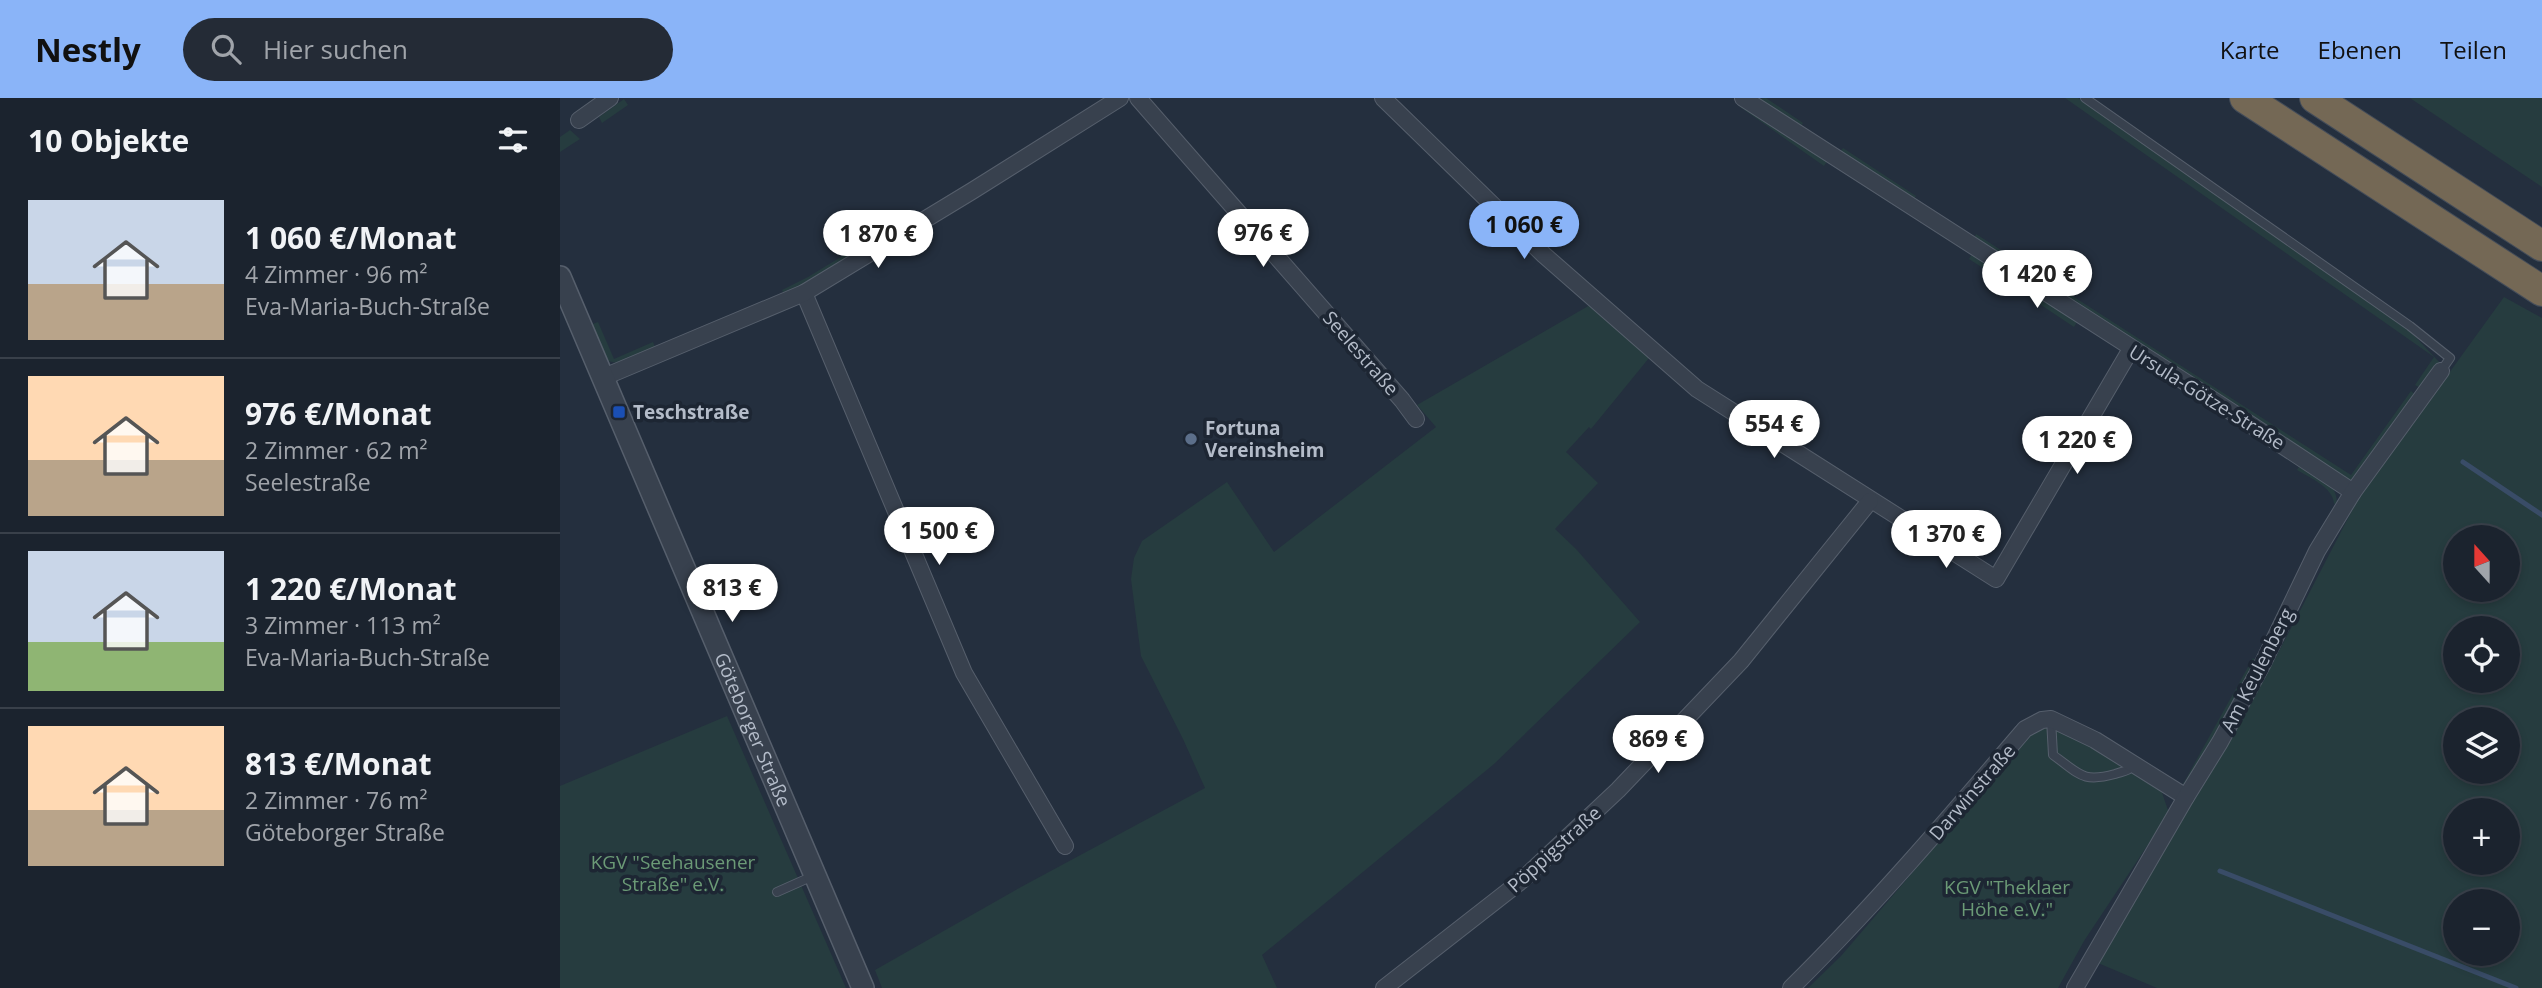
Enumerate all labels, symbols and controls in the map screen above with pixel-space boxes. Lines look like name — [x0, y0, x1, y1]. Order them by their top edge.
search box — [183, 18, 673, 81]
text: Nestly — [35, 27, 141, 72]
icon: search — [207, 30, 245, 68]
text: Hier suchen — [263, 31, 408, 67]
text: Karte — [2220, 33, 2280, 66]
text: Ebenen — [2318, 33, 2402, 66]
text: Teilen — [2440, 33, 2507, 66]
text: 10 Objekte — [28, 120, 189, 161]
icon: filters — [494, 121, 532, 159]
pin: 1 060 € — [1459, 202, 1589, 261]
text: 1 060 € — [1485, 208, 1563, 240]
pin: 976 € — [1214, 209, 1312, 269]
pin: 1 870 € — [813, 211, 943, 270]
text: 976 € — [1234, 216, 1292, 248]
text: 1 060 €/Monat — [245, 217, 456, 258]
text: 1 870 € — [839, 217, 917, 249]
icon: home — [84, 228, 168, 312]
pin: 1 420 € — [1972, 250, 2102, 310]
text: 1 420 € — [1998, 257, 2076, 289]
text: 4 Zimmer · 96 m² — [245, 258, 428, 290]
text: Eva-Maria-Buch-Straße — [245, 290, 490, 322]
street label: Seelestraße — [1317, 305, 1405, 401]
street label: Ursula-Götze-Straße — [2124, 338, 2290, 456]
text: 976 €/Monat — [245, 393, 432, 434]
place label: Teschstraße — [633, 399, 749, 425]
pin: 554 € — [1725, 400, 1823, 460]
icon: home — [84, 404, 168, 488]
marker: Teschstraße — [611, 404, 627, 420]
text: 554 € — [1745, 407, 1803, 439]
place label: Fortuna Vereinsheim — [1205, 415, 1324, 463]
pin: 1 220 € — [2012, 416, 2142, 476]
text: 1 220 € — [2038, 423, 2116, 455]
marker: Fortuna Vereinsheim — [1183, 431, 1199, 447]
text: 2 Zimmer · 62 m² — [245, 434, 428, 466]
text: Seelestraße — [245, 466, 371, 498]
pin: 1 500 € — [874, 508, 1004, 567]
pin: 1 370 € — [1881, 510, 2011, 570]
text: 1 500 € — [900, 514, 978, 546]
text: 1 370 € — [1907, 517, 1985, 549]
north arrow — [2443, 525, 2520, 602]
map controls — [2443, 525, 2520, 966]
pin: 813 € — [683, 564, 781, 624]
text: 1 220 €/Monat — [245, 568, 456, 609]
text: 813 € — [703, 571, 761, 603]
icon: home — [84, 579, 168, 663]
street label: Am Keulenberg — [2215, 604, 2299, 736]
text: 3 Zimmer · 113 m² — [245, 609, 441, 641]
button: locate — [2443, 616, 2520, 693]
text: Eva-Maria-Buch-Straße — [245, 641, 490, 673]
street label: Göteborger Straße — [709, 648, 797, 811]
button: layers — [2443, 707, 2520, 784]
pin: 869 € — [1609, 716, 1707, 775]
text: 869 € — [1629, 722, 1687, 754]
street label: Darwinstraße — [1923, 738, 2021, 846]
text: 813 €/Monat — [245, 743, 432, 784]
icon: home — [84, 754, 168, 838]
text: 2 Zimmer · 76 m² — [245, 784, 428, 816]
button: + — [2443, 798, 2520, 875]
street label: Pöppigstraße — [1502, 800, 1606, 898]
text: Göteborger Straße — [245, 816, 445, 848]
park label: KGV "Seehausener Straße" e.V. — [591, 849, 756, 897]
park label: KGV "Theklaer Höhe e.V." — [1944, 874, 2070, 922]
button: − — [2443, 889, 2520, 966]

